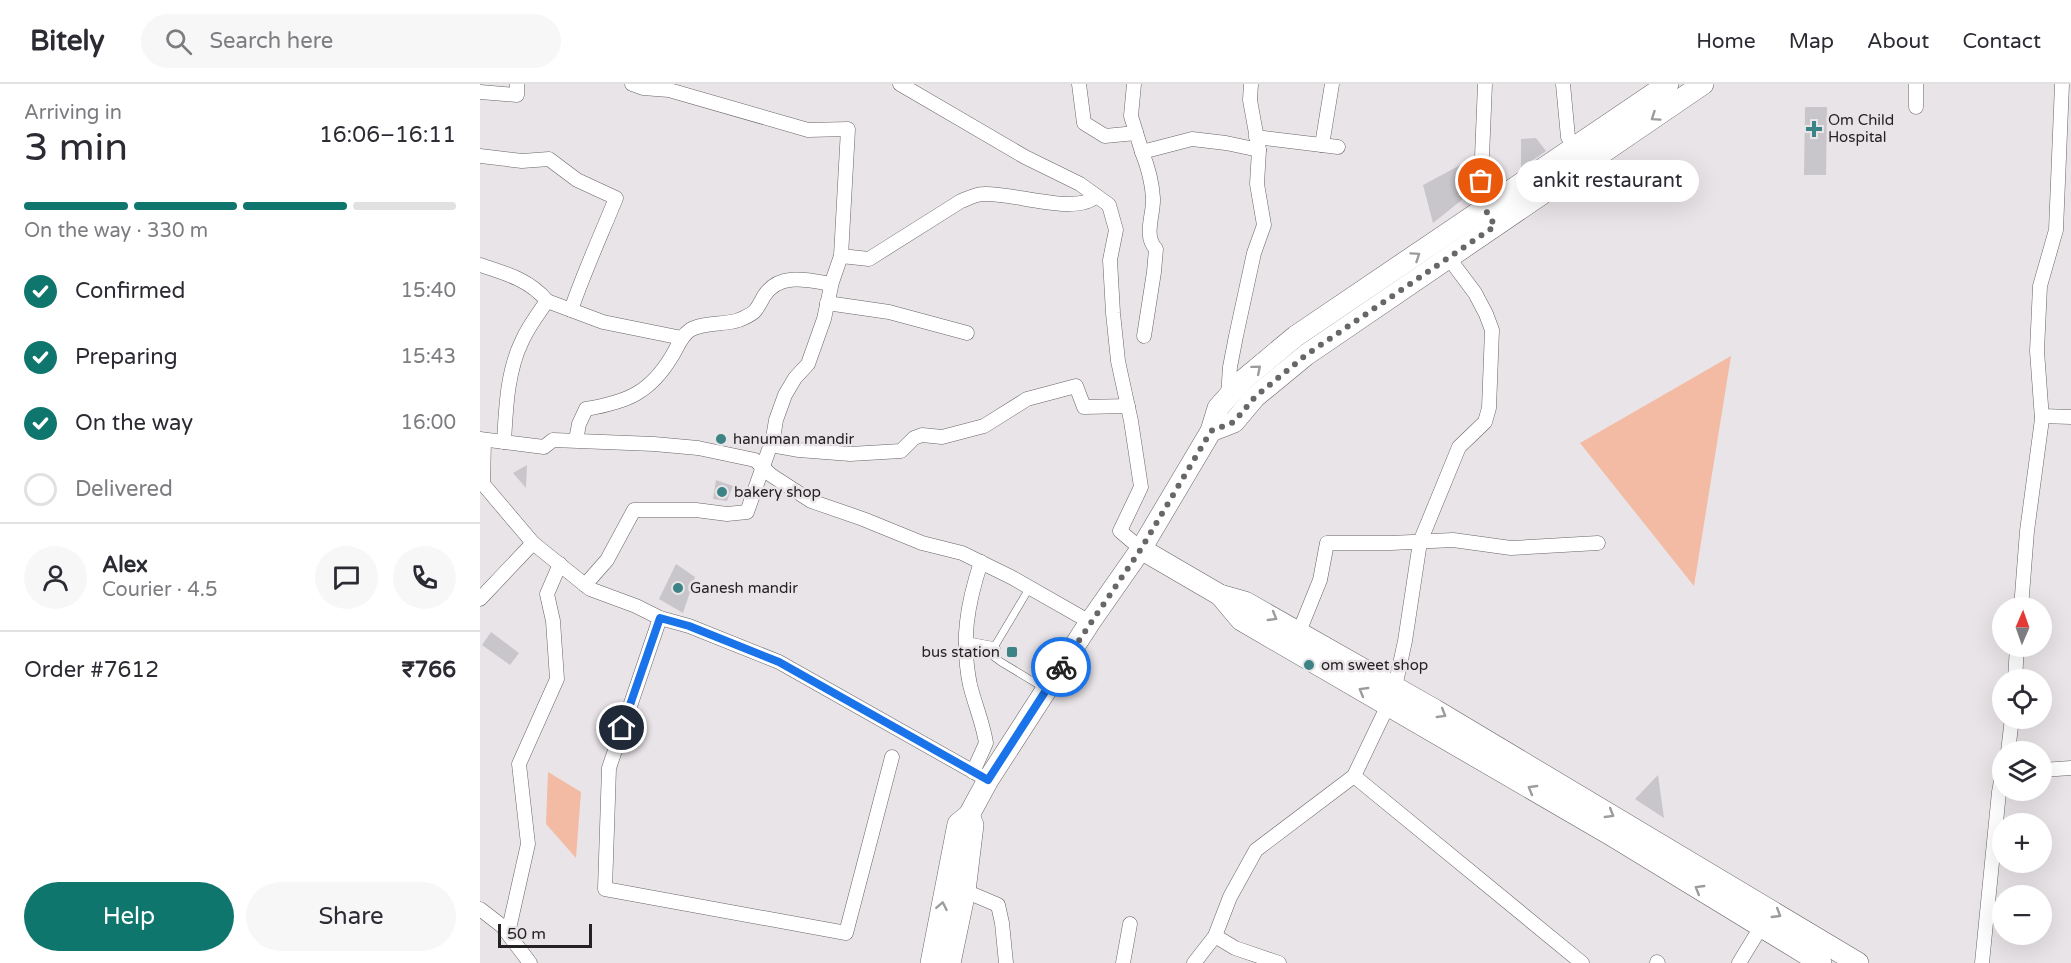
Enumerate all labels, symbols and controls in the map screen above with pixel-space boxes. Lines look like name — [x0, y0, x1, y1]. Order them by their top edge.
search box — [141, 14, 561, 68]
text: Bitely — [30, 24, 105, 58]
icon: search — [162, 25, 195, 58]
text: Search here — [210, 28, 333, 54]
text: Home — [1696, 29, 1756, 54]
text: Map — [1789, 29, 1834, 54]
text: About — [1867, 29, 1929, 54]
text: Contact — [1962, 29, 2041, 54]
text: Arriving in — [24, 101, 122, 125]
one-way arrow — [1651, 110, 1662, 121]
place label: Om Child Hospital — [1828, 111, 1894, 146]
marker: Om Child Hospital — [1805, 120, 1823, 138]
text: 16:06–16:11 — [319, 122, 456, 148]
text: 3 min — [24, 124, 128, 171]
pin — [1455, 155, 1506, 206]
callout: ankit restaurant — [1517, 160, 1700, 202]
icon: bag — [1464, 164, 1497, 197]
text: ankit restaurant — [1533, 169, 1682, 193]
text: On the way · 330 m — [24, 219, 208, 243]
one-way arrow — [1410, 251, 1420, 263]
icon: check — [24, 275, 57, 308]
text: Confirmed — [75, 278, 185, 304]
text: 15:40 — [401, 279, 456, 303]
icon: check — [24, 341, 57, 374]
text: Preparing — [75, 344, 178, 370]
text: 15:43 — [401, 345, 456, 369]
one-way arrow — [1250, 365, 1261, 376]
icon: check — [24, 407, 57, 440]
text: On the way — [75, 410, 193, 436]
text: 16:00 — [401, 411, 456, 435]
place label: hanuman mandir — [733, 430, 855, 448]
marker: hanuman mandir — [714, 432, 728, 446]
text: Delivered — [75, 476, 173, 502]
place label: bakery shop — [734, 483, 821, 501]
marker: bakery shop — [715, 485, 729, 499]
button: person — [24, 546, 87, 609]
button: chat — [315, 546, 378, 609]
button: phone — [393, 546, 456, 609]
text: Alex — [102, 552, 148, 578]
text: Courier · 4.5 — [102, 578, 217, 602]
place label: Ganesh mandir — [690, 579, 798, 597]
marker: Ganesh mandir — [671, 581, 685, 595]
north arrow — [1992, 597, 2052, 657]
map controls — [1992, 597, 2052, 945]
one-way arrow — [1267, 610, 1277, 622]
courier — [1031, 637, 1091, 697]
place label: bus station — [921, 643, 1000, 661]
marker: bus station — [1005, 645, 1019, 659]
icon: bike — [1045, 651, 1078, 684]
place label: om sweet shop — [1321, 656, 1428, 674]
text: Order #7612 — [24, 657, 159, 683]
text: ₹766 — [402, 657, 456, 683]
marker: om sweet shop — [1302, 658, 1316, 672]
button: locate — [1992, 669, 2052, 729]
one-way arrow — [1359, 687, 1370, 698]
pin — [596, 702, 647, 753]
one-way arrow — [1436, 707, 1446, 718]
icon: home — [605, 711, 638, 744]
button: layers — [1992, 741, 2052, 801]
one-way arrow — [1528, 785, 1538, 796]
one-way arrow — [1604, 807, 1614, 819]
button: + — [1992, 813, 2052, 873]
button: Help — [24, 882, 234, 951]
button: Share — [246, 882, 456, 951]
one-way arrow — [1695, 885, 1705, 896]
button: − — [1992, 885, 2052, 945]
one-way arrow — [935, 901, 948, 911]
one-way arrow — [1771, 907, 1781, 919]
scale bar — [498, 921, 592, 948]
text: 50 m — [507, 924, 546, 944]

